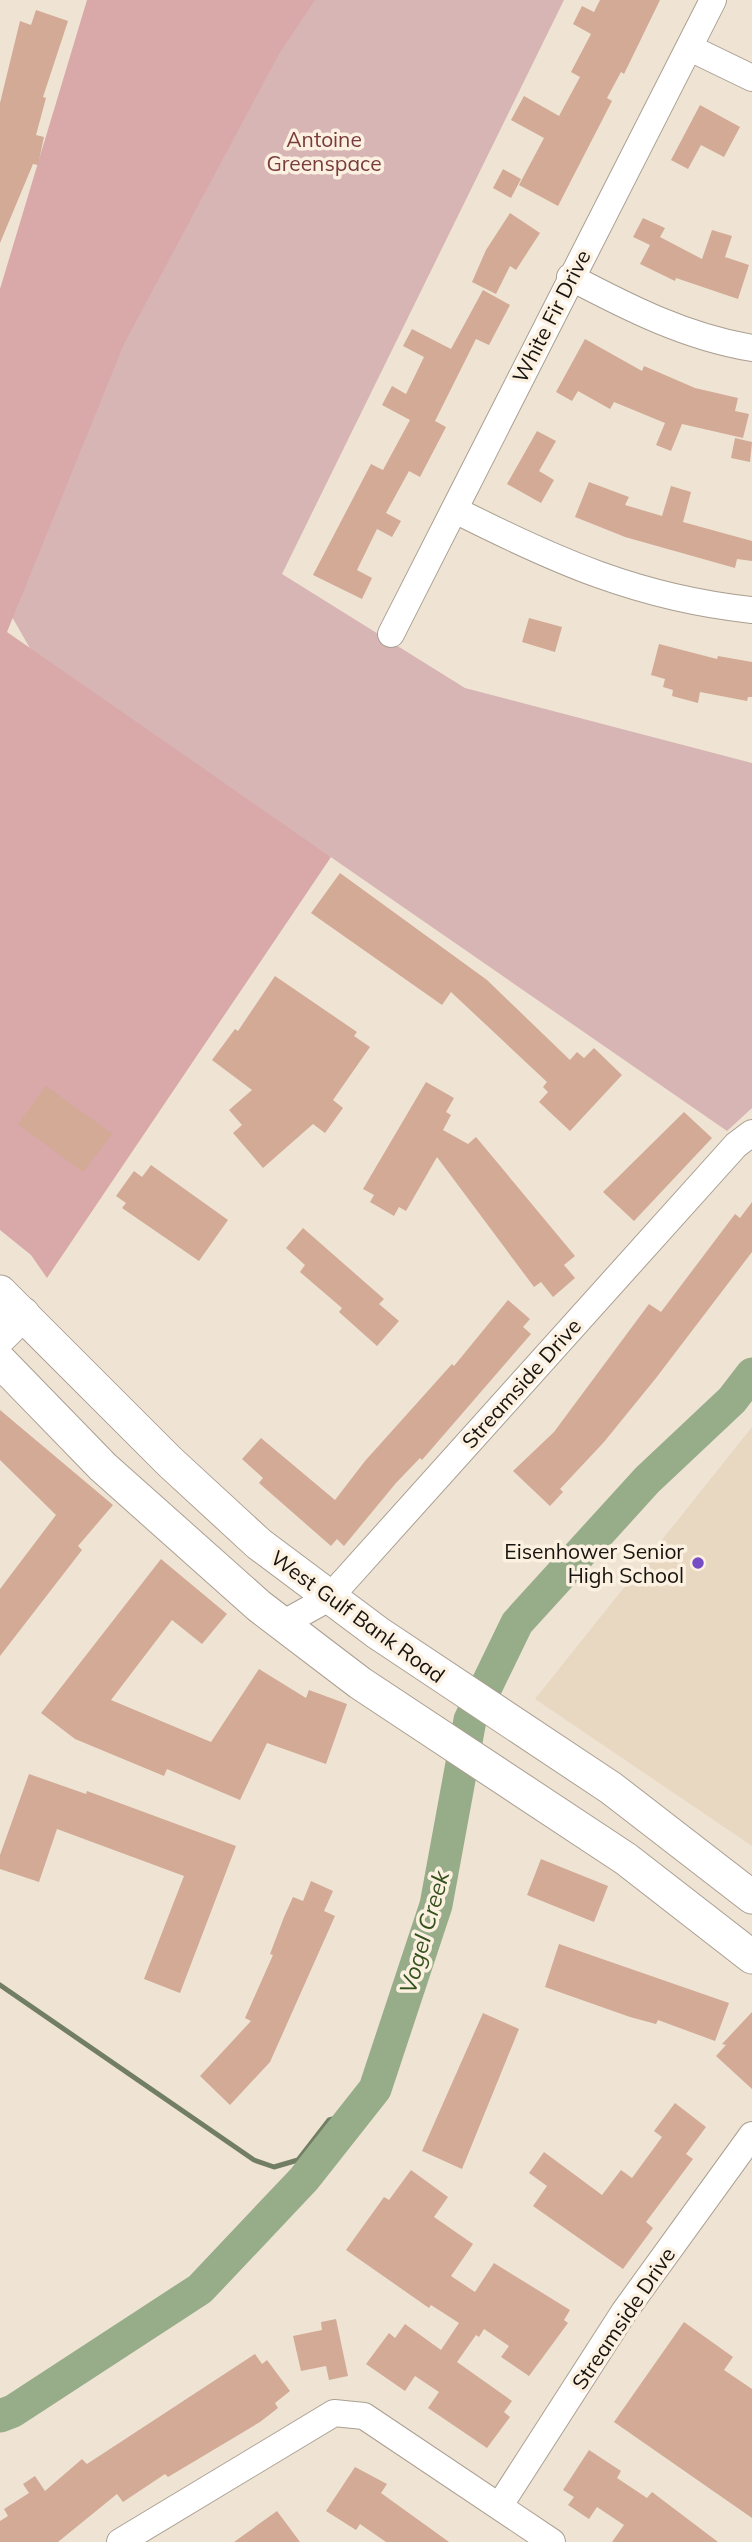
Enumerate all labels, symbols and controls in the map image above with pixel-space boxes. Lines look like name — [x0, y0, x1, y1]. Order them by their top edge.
park label: Antoine Greenspace — [266, 126, 382, 176]
street label: White Fir Drive — [506, 245, 596, 387]
street label: Streamside Drive — [456, 1313, 586, 1453]
place label: Eisenhower Senior High School — [504, 1538, 684, 1588]
street label: West Gulf Bank Road — [266, 1544, 450, 1688]
marker: Eisenhower Senior High School — [690, 1555, 706, 1571]
water label: Vogel Creek — [393, 1866, 456, 1997]
street label: Streamside Drive — [566, 2242, 680, 2394]

